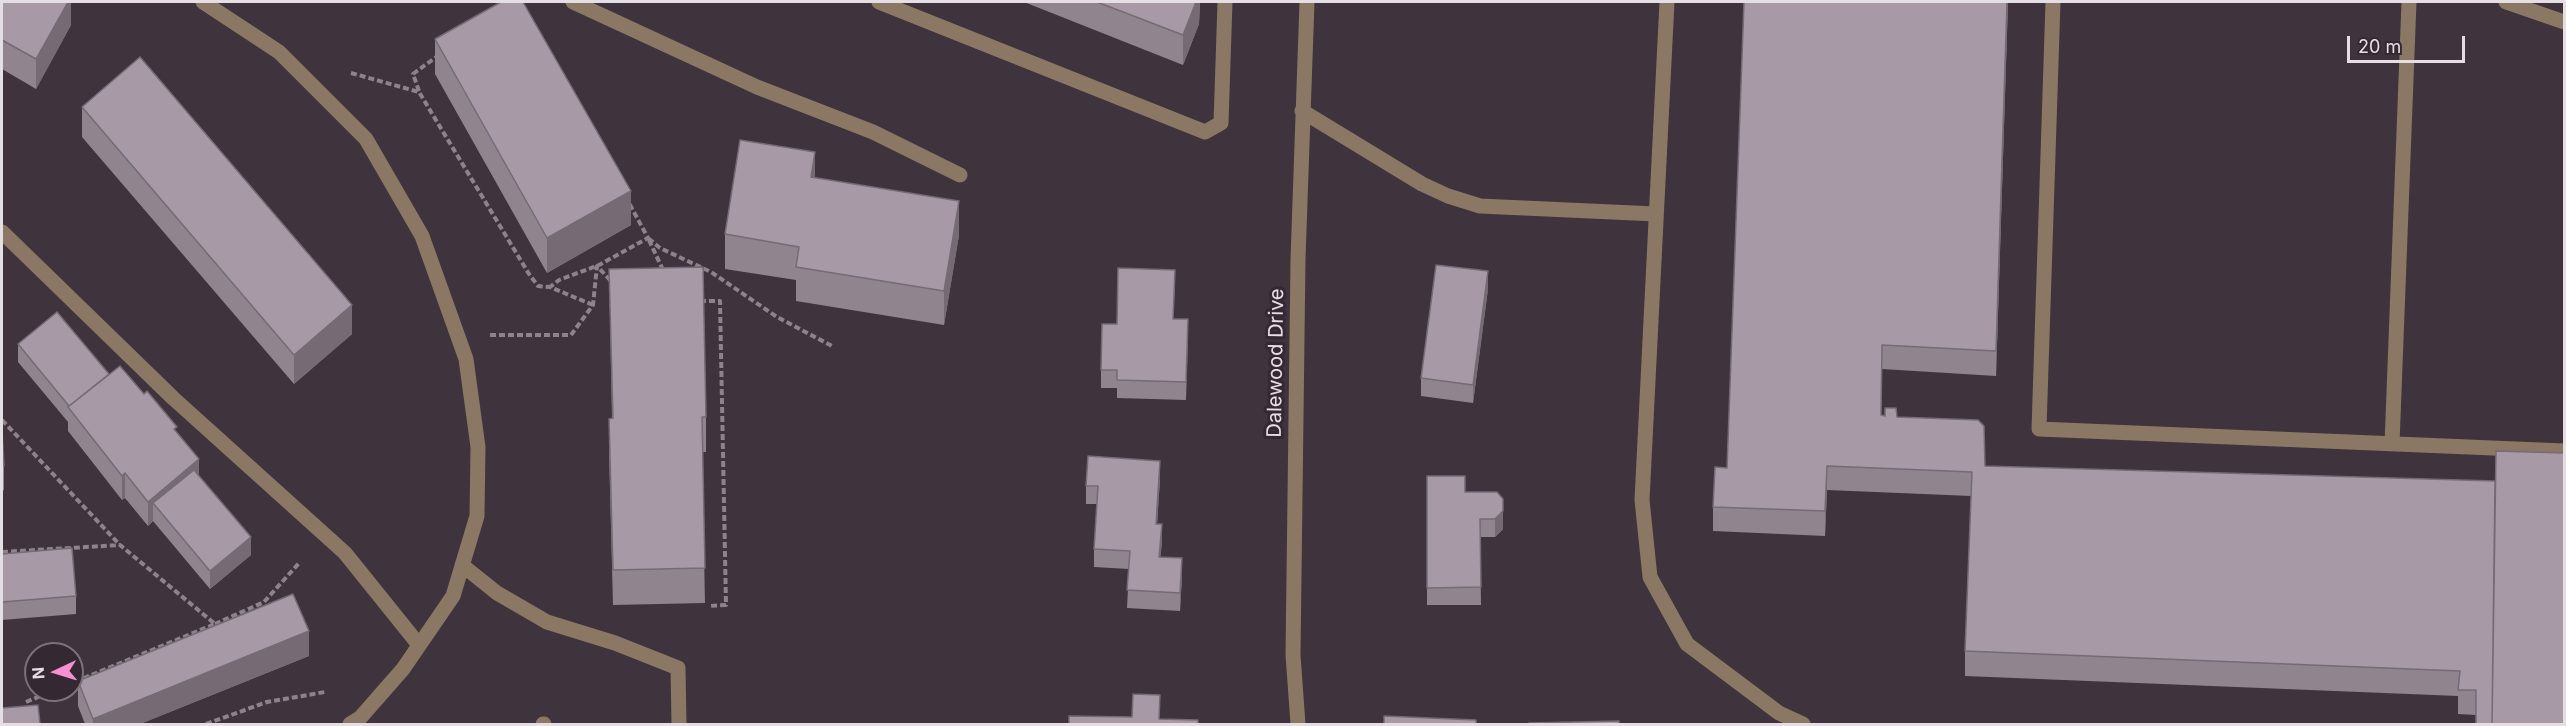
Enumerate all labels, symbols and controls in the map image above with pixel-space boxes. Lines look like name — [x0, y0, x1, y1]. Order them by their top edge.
scale bar — [2350, 24, 2468, 62]
text: 20 m — [2358, 36, 2401, 57]
street label: Dalewood Drive — [1263, 288, 1289, 438]
north arrow — [24, 642, 84, 702]
text: N — [28, 666, 48, 680]

